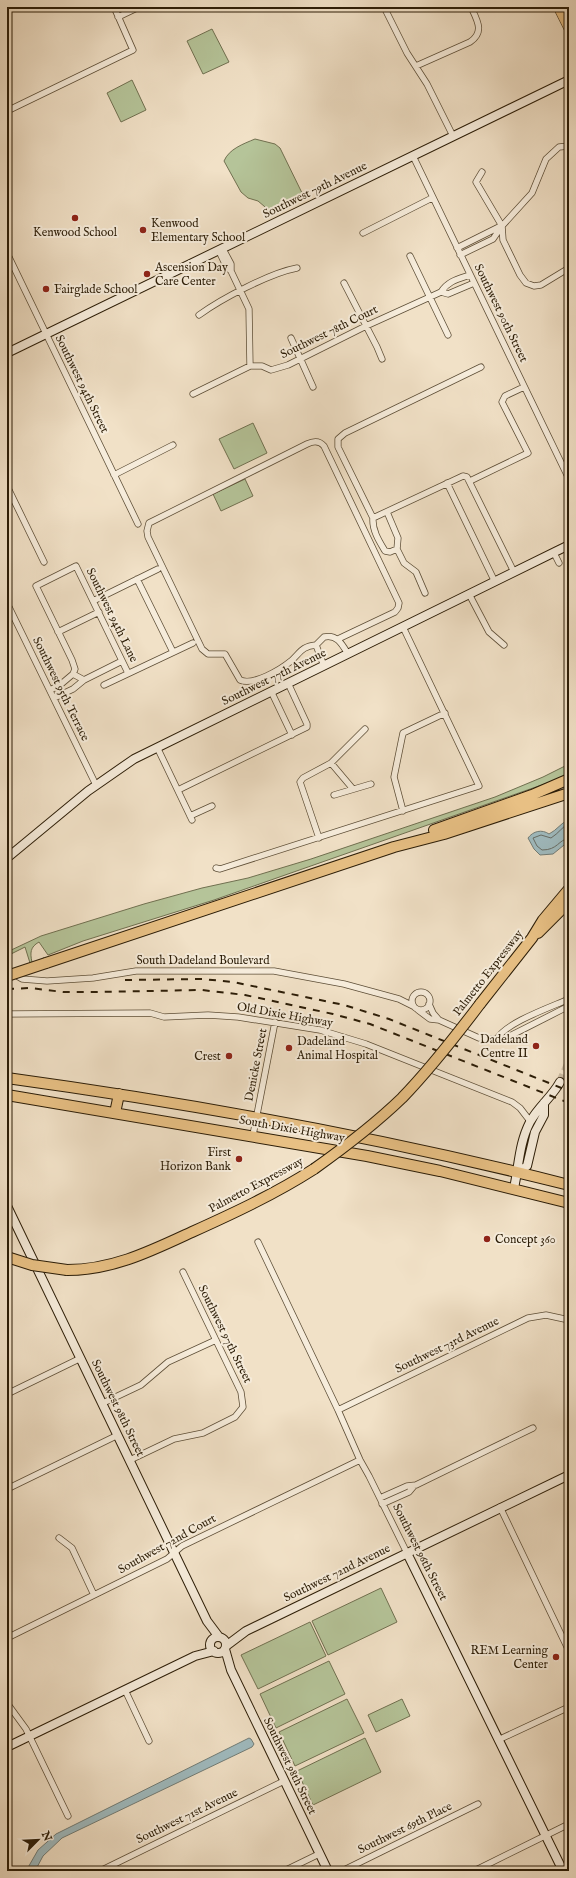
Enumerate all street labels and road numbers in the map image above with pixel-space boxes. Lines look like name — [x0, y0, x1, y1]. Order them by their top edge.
street label: Southwest 79th Avenue — [260, 158, 370, 222]
street label: Southwest 90th Street — [471, 261, 531, 365]
street label: Southwest 78th Court — [278, 302, 380, 362]
street label: Southwest 94th Street — [52, 332, 112, 436]
street label: Southwest 94th Lane — [83, 565, 142, 665]
street label: Southwest 95th Terrace — [29, 634, 93, 744]
street label: Southwest 77th Avenue — [219, 645, 329, 709]
street label: Palmetto Expressway — [450, 927, 527, 1020]
street label: South Dadeland Boulevard — [136, 953, 270, 968]
street label: Old Dixie Highway — [236, 999, 334, 1031]
street label: Denicke Street — [242, 1027, 270, 1103]
street label: South Dixie Highway — [238, 1112, 346, 1146]
street label: Palmetto Expressway — [206, 1154, 307, 1217]
street label: Southwest 97th Street — [195, 1283, 255, 1385]
street label: Southwest 73rd Avenue — [393, 1313, 502, 1377]
street label: Southwest 98th Street — [88, 1357, 148, 1459]
street label: Southwest 96th Street — [389, 1501, 451, 1603]
street label: Southwest 72nd Court — [115, 1511, 219, 1577]
street label: Southwest 72nd Avenue — [281, 1540, 393, 1605]
street label: Southwest 98th Street — [260, 1715, 320, 1817]
street label: Southwest 71st Avenue — [134, 1785, 241, 1847]
street label: Southwest 69th Place — [355, 1798, 455, 1857]

